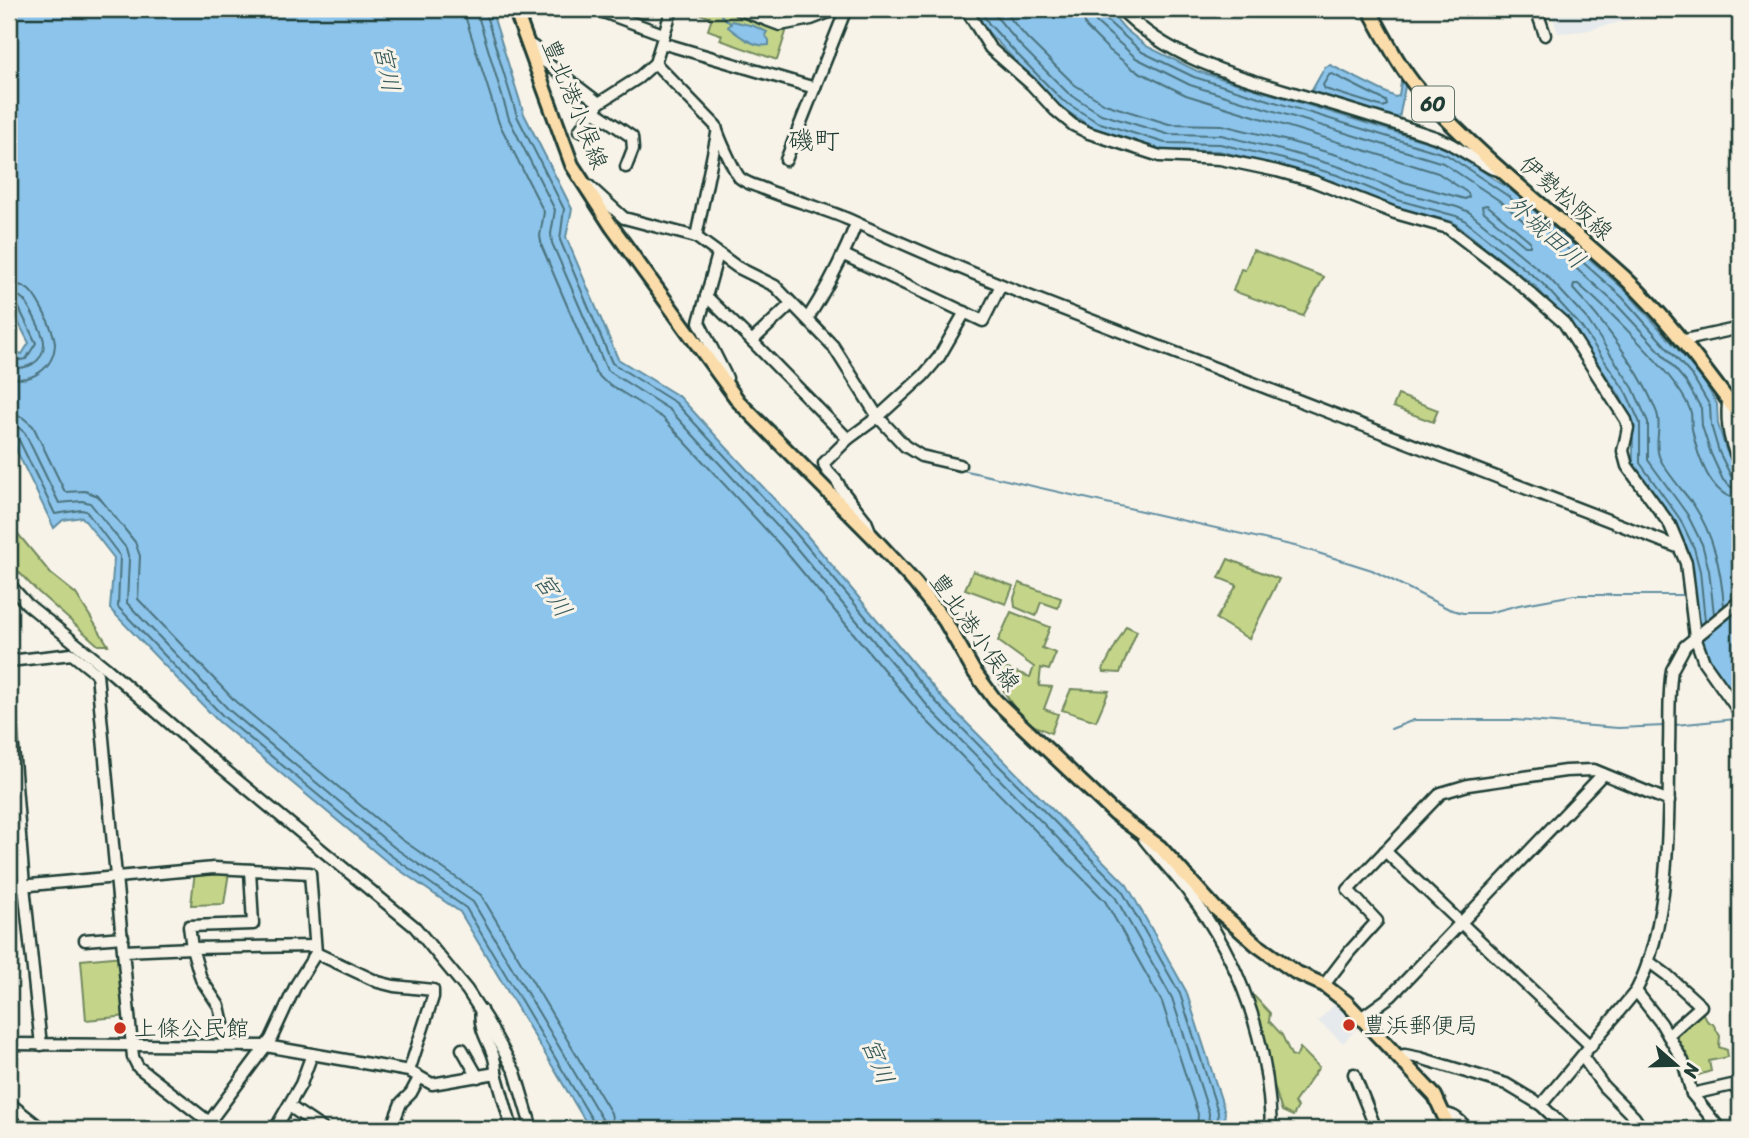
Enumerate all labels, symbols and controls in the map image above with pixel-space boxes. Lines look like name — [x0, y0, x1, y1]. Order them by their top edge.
street label: 豊北港小俣線 — [530, 32, 620, 176]
water label: 宮川 — [362, 40, 412, 96]
road number: 60 — [1412, 86, 1454, 122]
district label: 磯町 — [788, 117, 840, 163]
street label: 伊勢松阪線 — [1509, 145, 1623, 251]
water label: 外城田川 — [1496, 184, 1596, 280]
water label: 宮川 — [522, 563, 584, 627]
street label: 豊北港小俣線 — [919, 564, 1031, 700]
place label: 豊浜郵便局 — [1363, 1005, 1478, 1046]
place label: 上條公民館 — [134, 1008, 249, 1049]
marker: 豊浜郵便局 — [1341, 1017, 1357, 1033]
marker: 上條公民館 — [112, 1020, 128, 1036]
north arrow — [1640, 1030, 1710, 1100]
water label: 宮川 — [850, 1031, 906, 1091]
text: N — [1673, 1058, 1710, 1083]

